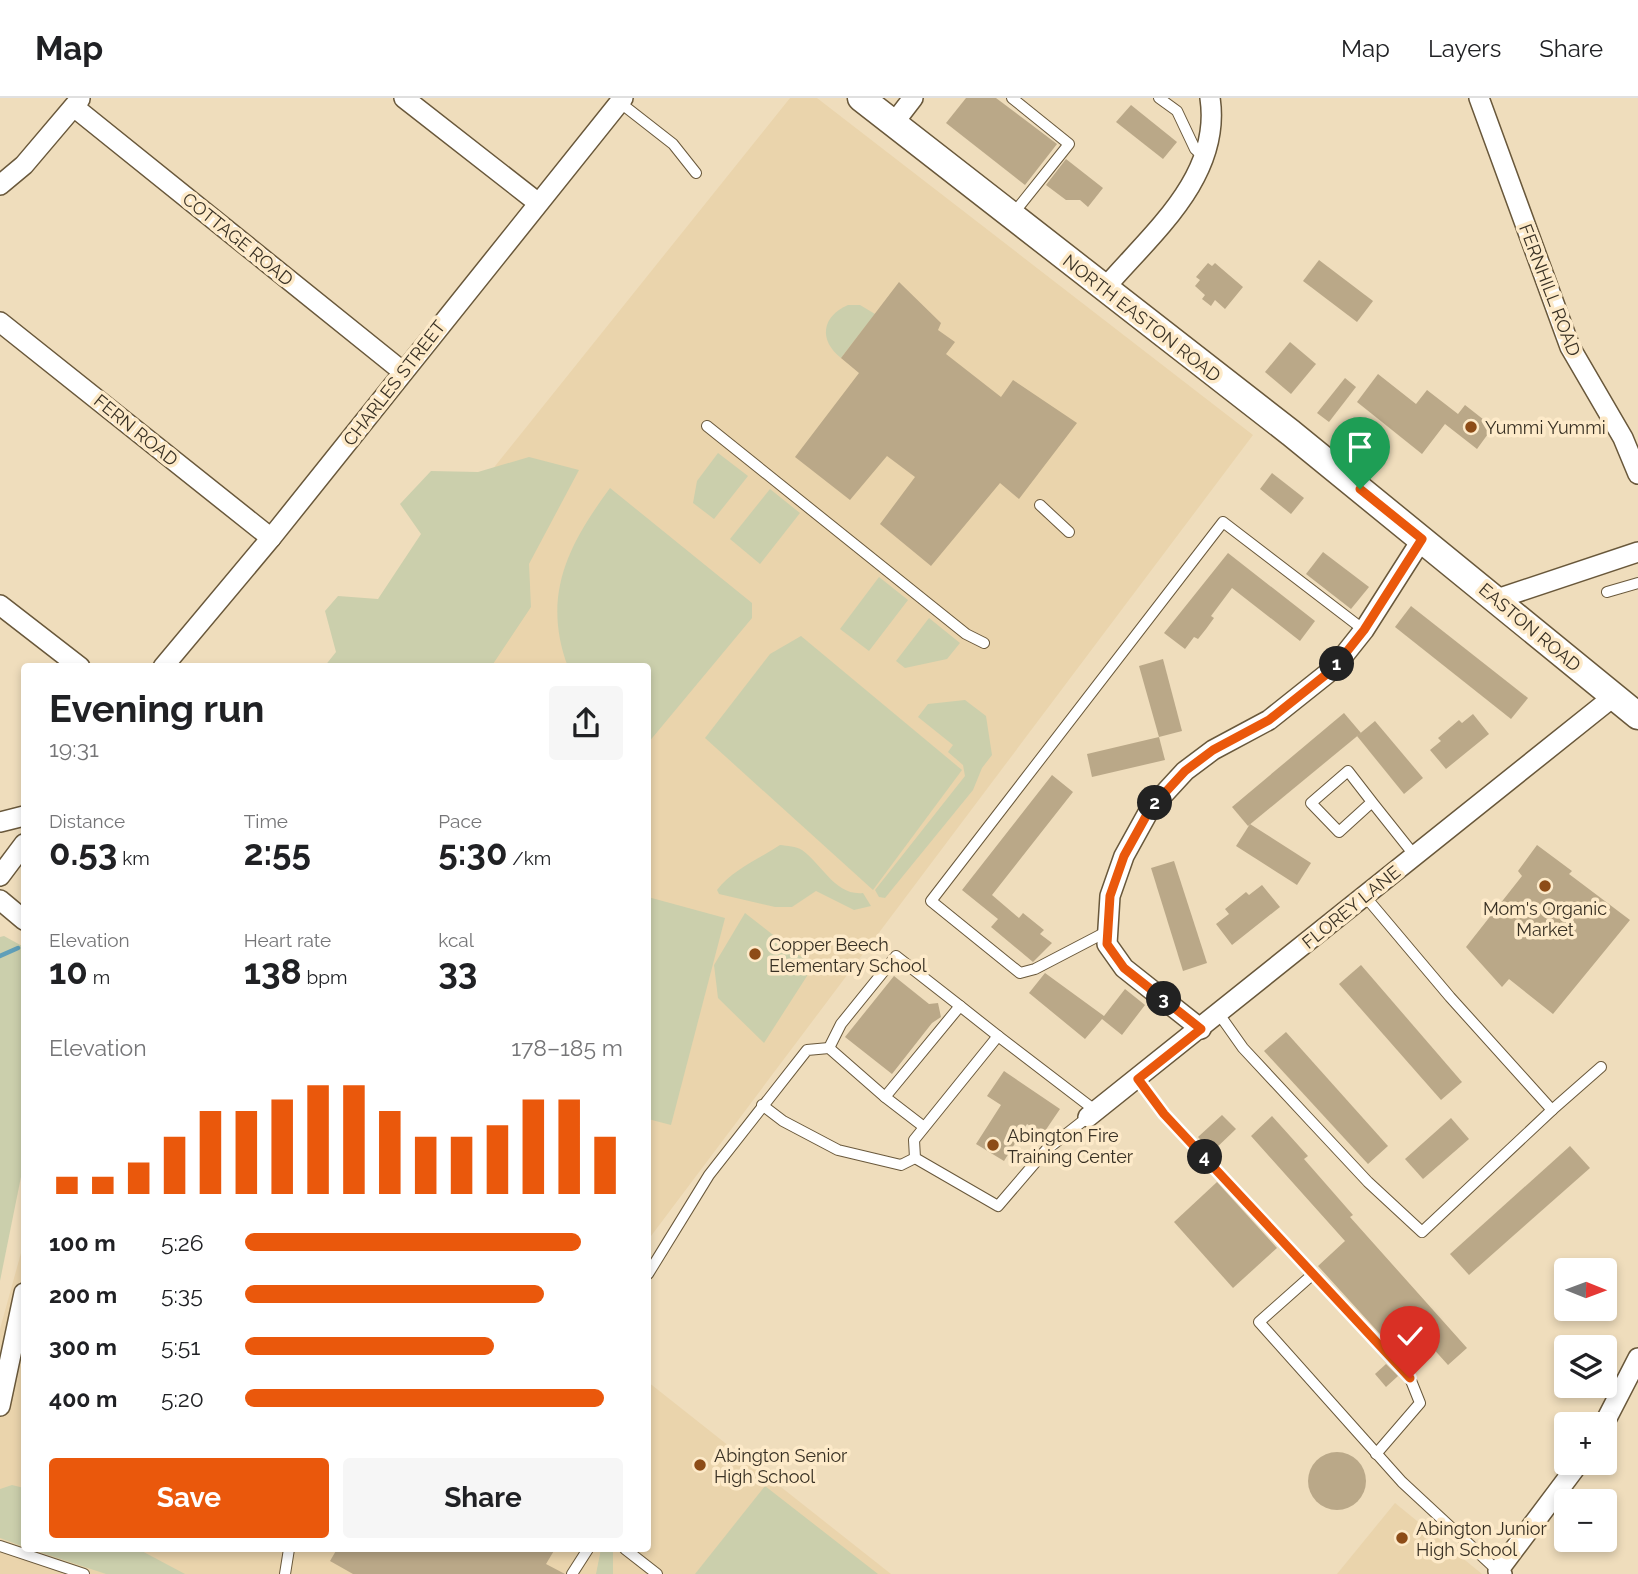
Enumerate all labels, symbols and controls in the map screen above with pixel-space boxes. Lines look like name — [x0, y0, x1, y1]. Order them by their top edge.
text: Map — [35, 29, 103, 68]
text: Map — [1341, 34, 1390, 63]
text: Layers — [1428, 34, 1501, 63]
text: Share — [1539, 34, 1603, 63]
street label: COTTAGE ROAD — [179, 188, 298, 290]
street label: FERNHILL ROAD — [1515, 221, 1585, 359]
street label: NORTH EASTON ROAD — [1059, 250, 1225, 386]
street label: CHARLES STREET — [339, 316, 449, 450]
street label: FERN ROAD — [90, 390, 182, 470]
pin — [1330, 417, 1390, 489]
place label: Yummi Yummi — [1485, 417, 1606, 438]
marker: Yummi Yummi — [1463, 419, 1479, 435]
icon: arrive — [1341, 428, 1379, 466]
street label: EASTON ROAD — [1475, 578, 1585, 676]
pin: 1 — [1320, 646, 1354, 682]
text: 1 — [1332, 652, 1341, 674]
text: Evening run — [49, 686, 264, 731]
button: share — [549, 686, 623, 760]
text: 19:31 — [49, 735, 99, 762]
pin: 2 — [1138, 786, 1172, 820]
text: 2 — [1149, 791, 1160, 813]
text: Distance — [49, 810, 125, 832]
text: Time — [244, 810, 288, 832]
text: Pace — [438, 810, 482, 832]
text: 0.53 — [49, 832, 117, 873]
text: 2:55 — [244, 832, 311, 873]
text: 5:30 — [438, 832, 507, 873]
text: km — [117, 847, 150, 869]
text: /km — [507, 847, 551, 869]
street label: FLOREY LANE — [1298, 861, 1404, 953]
marker: Mom's Organic Market — [1537, 878, 1553, 894]
place label: Mom's Organic Market — [1483, 898, 1607, 940]
text: Elevation — [49, 929, 130, 951]
text: Heart rate — [244, 929, 331, 951]
text: kcal — [438, 929, 474, 951]
place label: Copper Beech Elementary School — [769, 934, 927, 976]
marker: Copper Beech Elementary School — [747, 946, 763, 962]
text: 10 — [49, 951, 88, 992]
text: 138 — [244, 951, 302, 992]
text: 33 — [438, 951, 477, 992]
text: m — [88, 966, 110, 988]
text: bpm — [302, 966, 347, 988]
pin: 3 — [1146, 982, 1182, 1016]
text: 3 — [1158, 987, 1169, 1009]
text: Elevation — [49, 1034, 147, 1061]
text: 178–185 m — [511, 1034, 623, 1061]
place label: Abington Fire Training Center — [1007, 1125, 1134, 1167]
marker: Abington Fire Training Center — [985, 1137, 1001, 1153]
pin: 4 — [1188, 1140, 1222, 1174]
text: 4 — [1199, 1145, 1210, 1167]
text: 100 m — [49, 1229, 116, 1256]
text: 5:26 — [161, 1229, 204, 1256]
north arrow — [1554, 1258, 1617, 1321]
map controls — [1554, 1258, 1617, 1552]
text: 200 m — [49, 1281, 117, 1308]
text: 5:35 — [161, 1281, 203, 1308]
pin — [1380, 1306, 1440, 1378]
icon: check — [1391, 1317, 1429, 1355]
text: 300 m — [49, 1333, 117, 1360]
text: 5:51 — [161, 1333, 200, 1360]
button: layers — [1554, 1335, 1617, 1398]
text: 400 m — [49, 1385, 117, 1412]
text: 5:20 — [161, 1385, 204, 1412]
button: + — [1554, 1412, 1617, 1475]
place label: Abington Senior High School — [714, 1445, 848, 1487]
marker: Abington Senior High School — [692, 1457, 708, 1473]
button: Save — [49, 1458, 329, 1538]
button: Share — [343, 1458, 623, 1538]
button: − — [1554, 1489, 1617, 1552]
place label: Abington Junior High School — [1416, 1518, 1547, 1560]
marker: Abington Junior High School — [1394, 1530, 1410, 1546]

